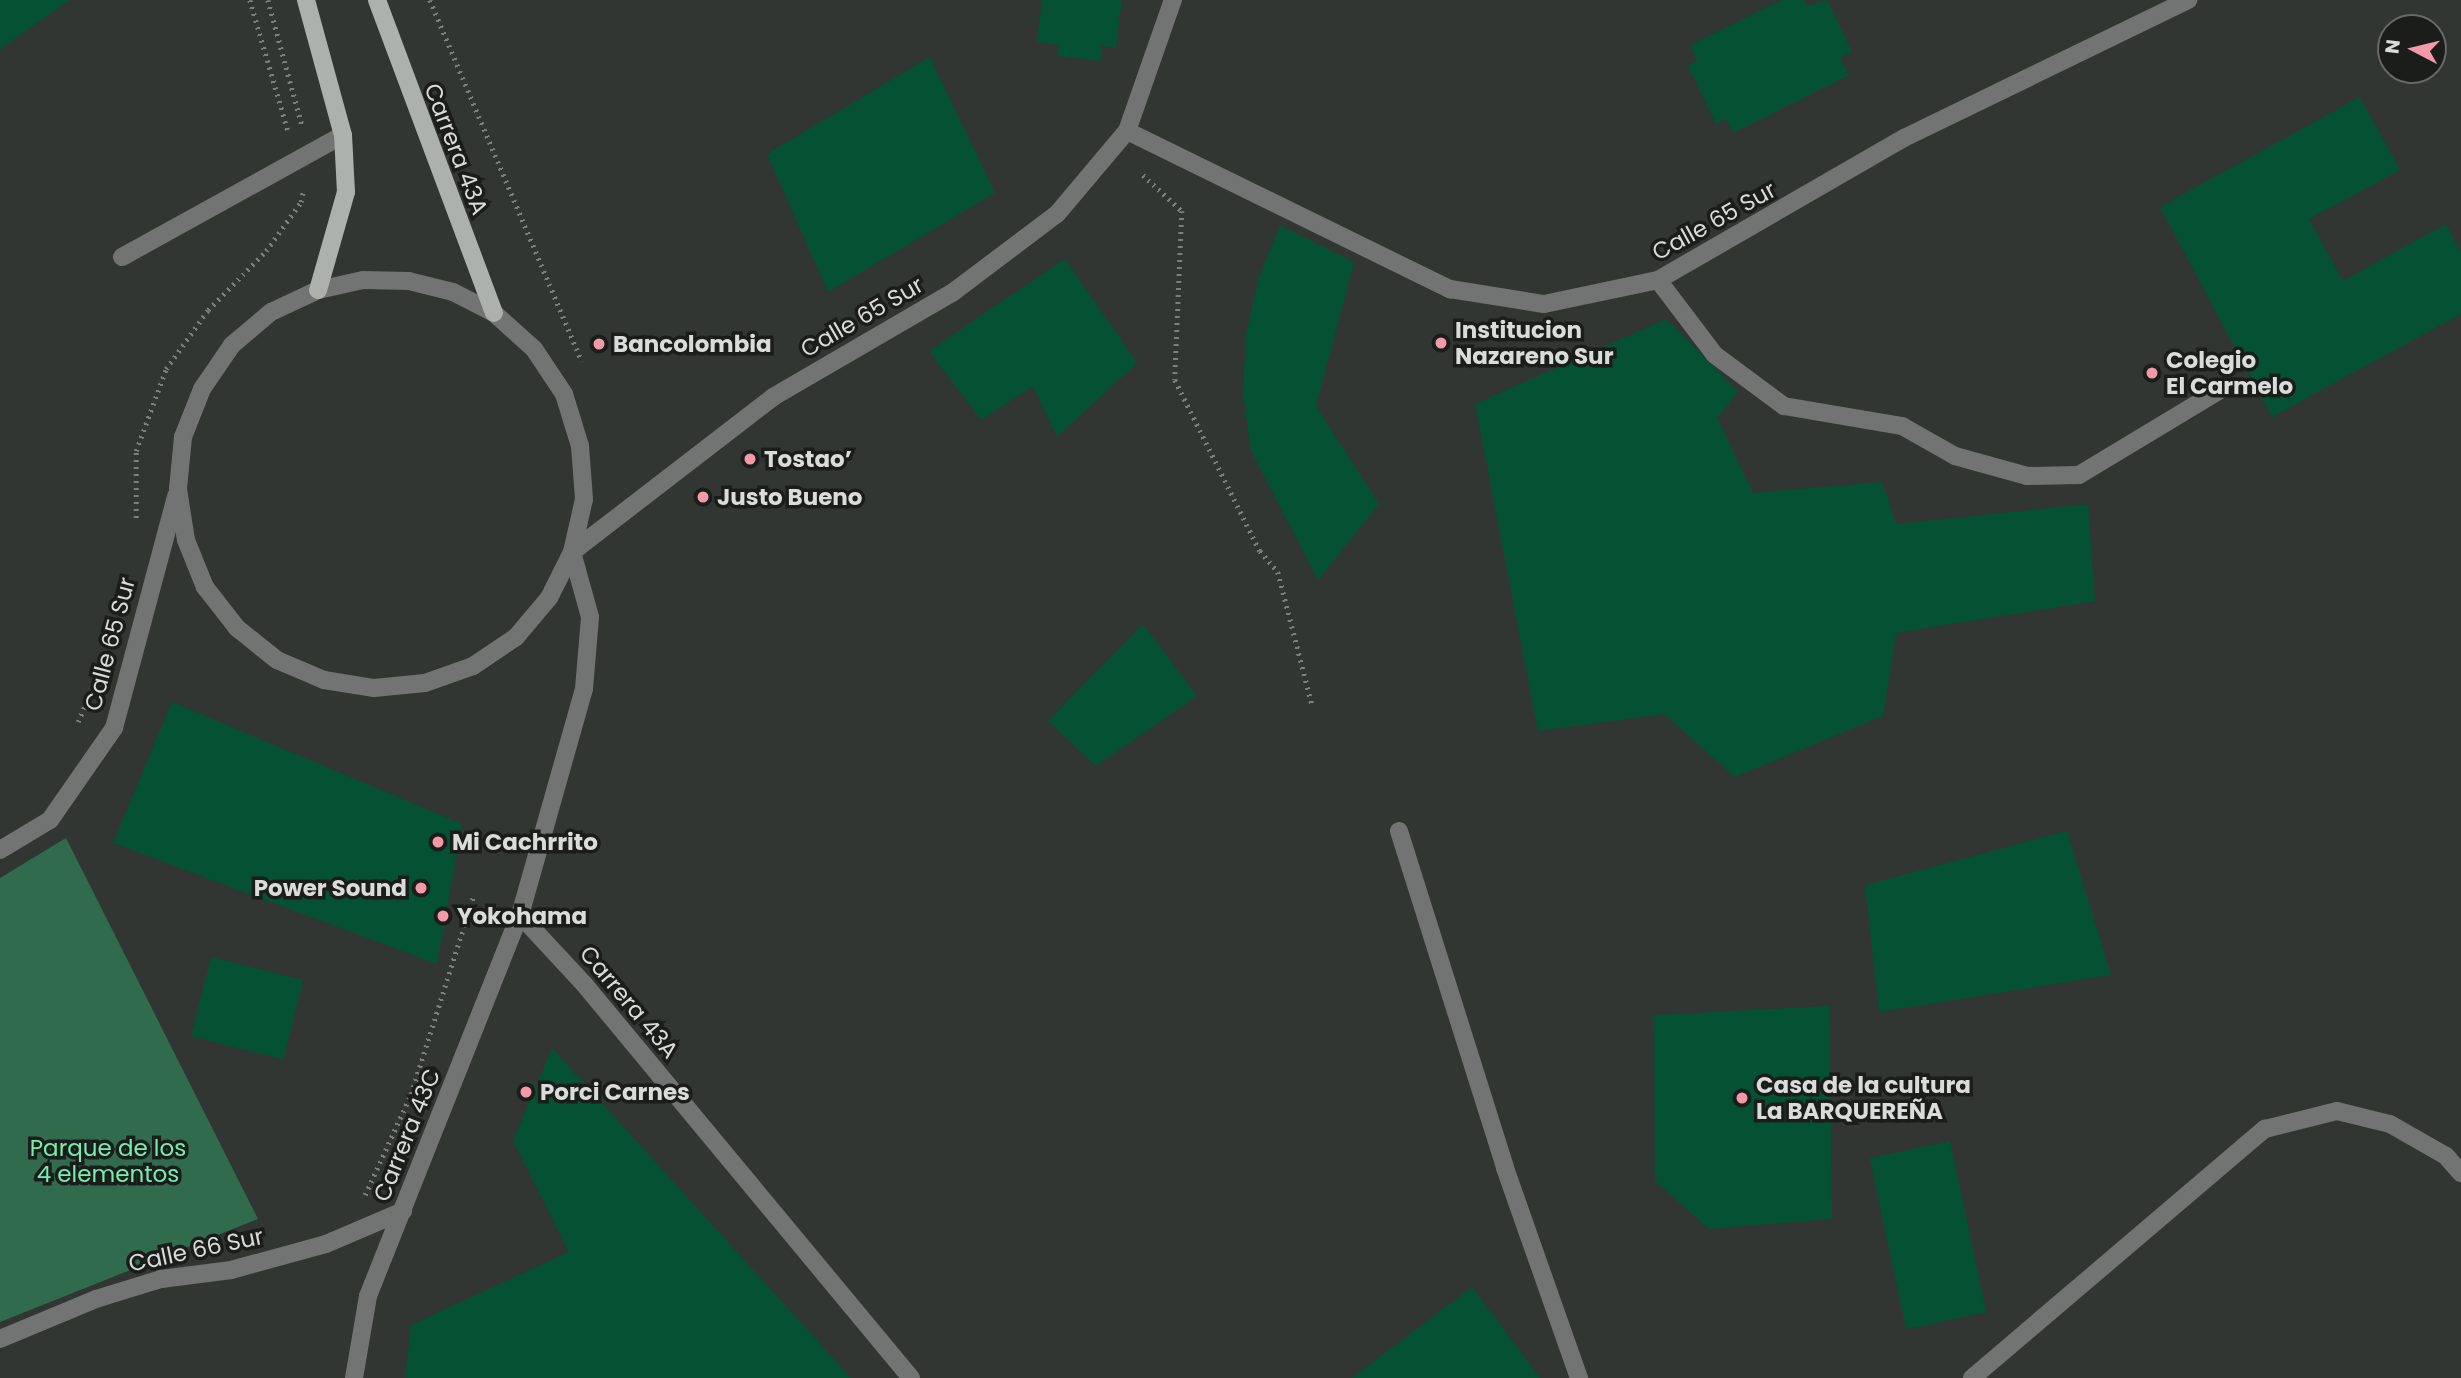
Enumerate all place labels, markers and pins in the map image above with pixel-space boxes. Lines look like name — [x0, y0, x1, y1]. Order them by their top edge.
place label: Institucion Nazareno Sur — [1455, 316, 1613, 370]
place label: Bancolombia — [613, 330, 772, 358]
marker: Institucion Nazareno Sur — [1433, 335, 1449, 351]
marker: Bancolombia — [591, 336, 607, 352]
place label: Colegio El Carmelo — [2166, 346, 2293, 400]
marker: Colegio El Carmelo — [2144, 365, 2160, 381]
place label: Tostao’ — [764, 445, 852, 473]
marker: Tostao’ — [742, 451, 758, 467]
place label: Justo Bueno — [717, 483, 862, 511]
marker: Justo Bueno — [695, 489, 711, 505]
place label: Mi Cachrrito — [452, 828, 598, 856]
marker: Mi Cachrrito — [430, 834, 446, 850]
place label: Power Sound — [254, 874, 407, 902]
marker: Power Sound — [413, 880, 429, 896]
place label: Yokohama — [457, 902, 587, 930]
marker: Yokohama — [435, 908, 451, 924]
place label: Casa de la cultura La BARQUEREÑA — [1756, 1071, 1971, 1125]
place label: Porci Carnes — [540, 1078, 690, 1106]
marker: Porci Carnes — [518, 1084, 534, 1100]
marker: Casa de la cultura La BARQUEREÑA — [1734, 1090, 1750, 1106]

